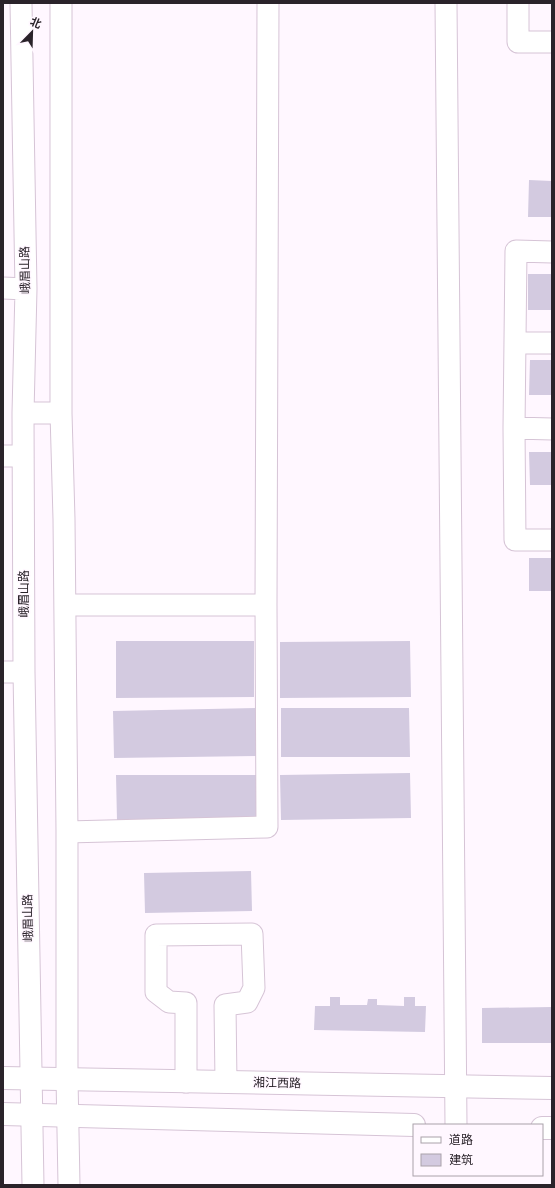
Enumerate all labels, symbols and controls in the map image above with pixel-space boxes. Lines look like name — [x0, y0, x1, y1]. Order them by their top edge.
north arrow — [12, 12, 52, 52]
text: 北 — [29, 14, 44, 30]
street label: 峨眉山路 — [17, 246, 32, 294]
street label: 峨眉山路 — [16, 570, 31, 618]
street label: 峨眉山路 — [20, 894, 35, 942]
street label: 湘江西路 — [253, 1075, 301, 1090]
legend — [413, 1124, 543, 1176]
text: 道路 — [449, 1132, 473, 1147]
text: 建筑 — [449, 1152, 473, 1167]

